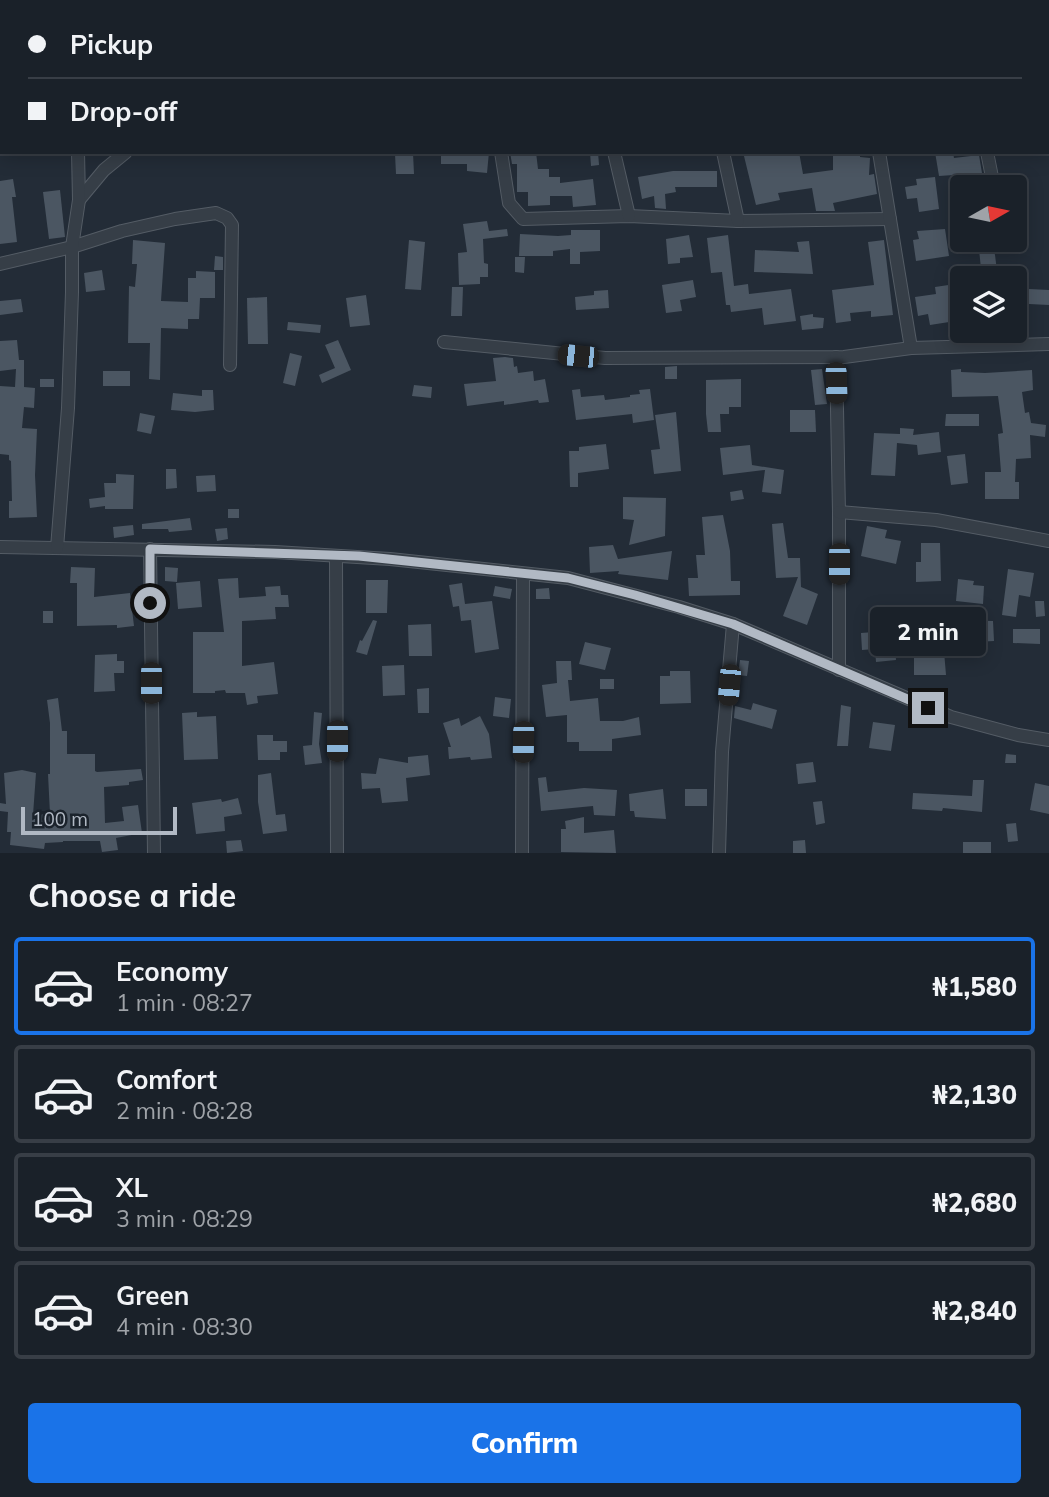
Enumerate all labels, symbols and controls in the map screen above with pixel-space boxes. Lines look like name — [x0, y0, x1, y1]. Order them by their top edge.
text: Pickup — [70, 28, 153, 61]
text: Drop-off — [70, 95, 177, 128]
north arrow — [950, 175, 1027, 252]
map controls — [950, 175, 1027, 343]
button: layers — [950, 266, 1027, 343]
car — [557, 343, 600, 369]
car — [825, 362, 848, 404]
car — [829, 543, 850, 585]
route start — [134, 587, 166, 619]
callout: 2 min — [870, 606, 986, 656]
text: 2 min — [897, 617, 959, 646]
car — [141, 662, 162, 704]
car — [717, 663, 742, 707]
route end — [912, 692, 944, 724]
car — [327, 720, 348, 762]
car — [513, 721, 534, 763]
scale bar — [21, 804, 177, 836]
text: 100 m — [32, 807, 88, 831]
text: Choose a ride — [28, 875, 236, 915]
icon: car — [32, 955, 95, 1018]
text: Economy — [116, 955, 228, 988]
text: ₦1,580 — [932, 970, 1017, 1003]
text: 1 min · 08:27 — [116, 988, 253, 1017]
icon: car — [32, 1063, 95, 1126]
text: Comfort — [116, 1063, 217, 1096]
text: ₦2,130 — [932, 1078, 1017, 1111]
text: 2 min · 08:28 — [116, 1096, 253, 1125]
icon: car — [32, 1171, 95, 1234]
text: XL — [116, 1171, 148, 1204]
text: ₦2,680 — [932, 1186, 1017, 1219]
text: 3 min · 08:29 — [116, 1204, 253, 1233]
icon: car — [32, 1279, 95, 1342]
text: Green — [116, 1279, 189, 1312]
text: ₦2,840 — [932, 1294, 1017, 1327]
text: 4 min · 08:30 — [116, 1312, 253, 1341]
button: Confirm — [28, 1403, 1021, 1483]

